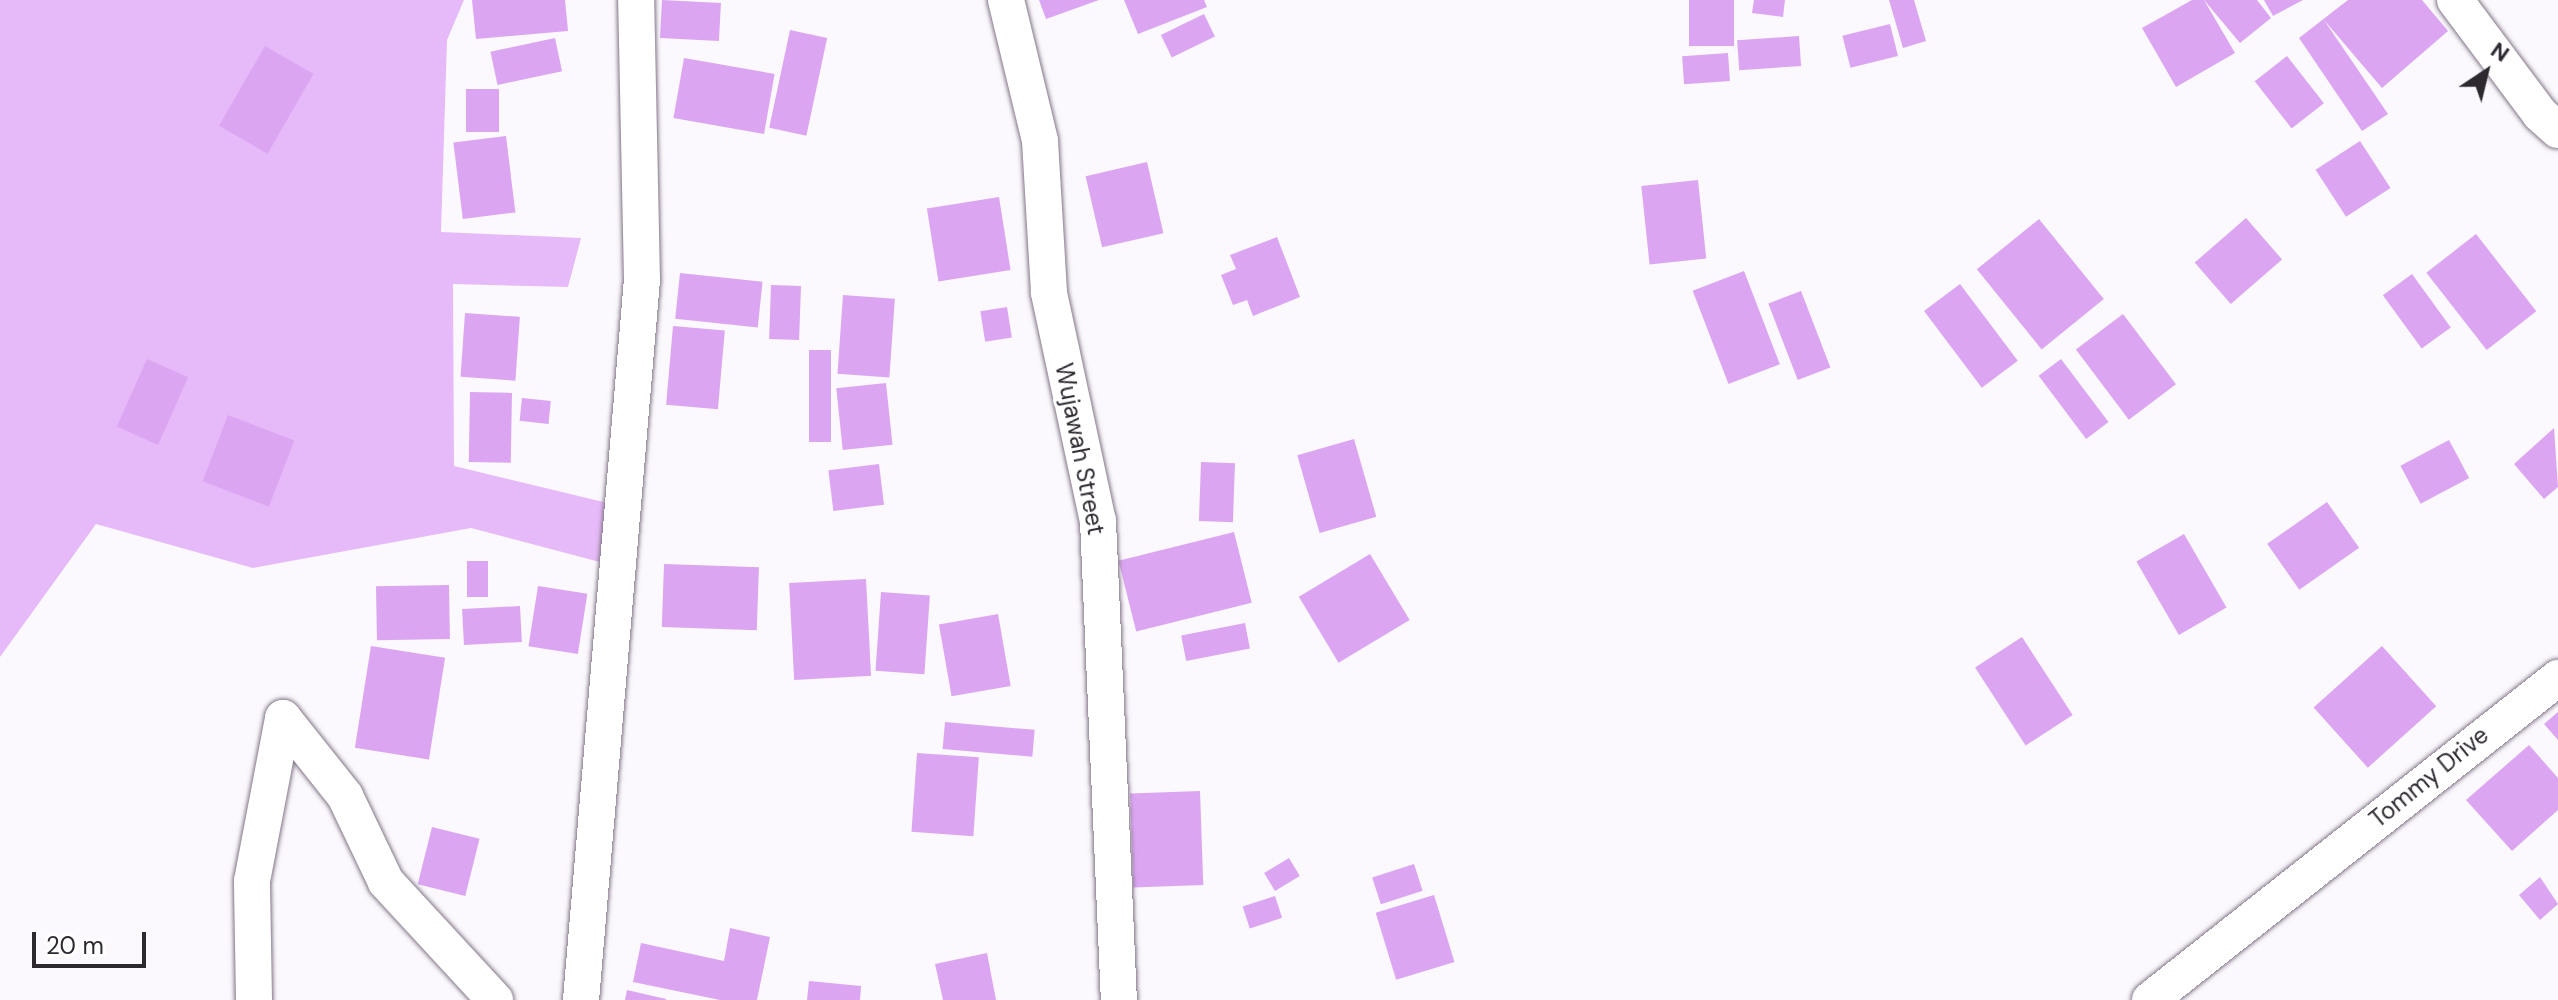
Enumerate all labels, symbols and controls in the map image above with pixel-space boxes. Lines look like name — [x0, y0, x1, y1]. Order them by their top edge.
north arrow — [2446, 32, 2526, 112]
text: N — [2485, 35, 2515, 68]
street label: Wujawah Street — [1049, 361, 1111, 537]
street label: Tommy Drive — [2364, 720, 2494, 834]
scale bar — [36, 916, 150, 966]
text: 20 m — [46, 930, 104, 961]

